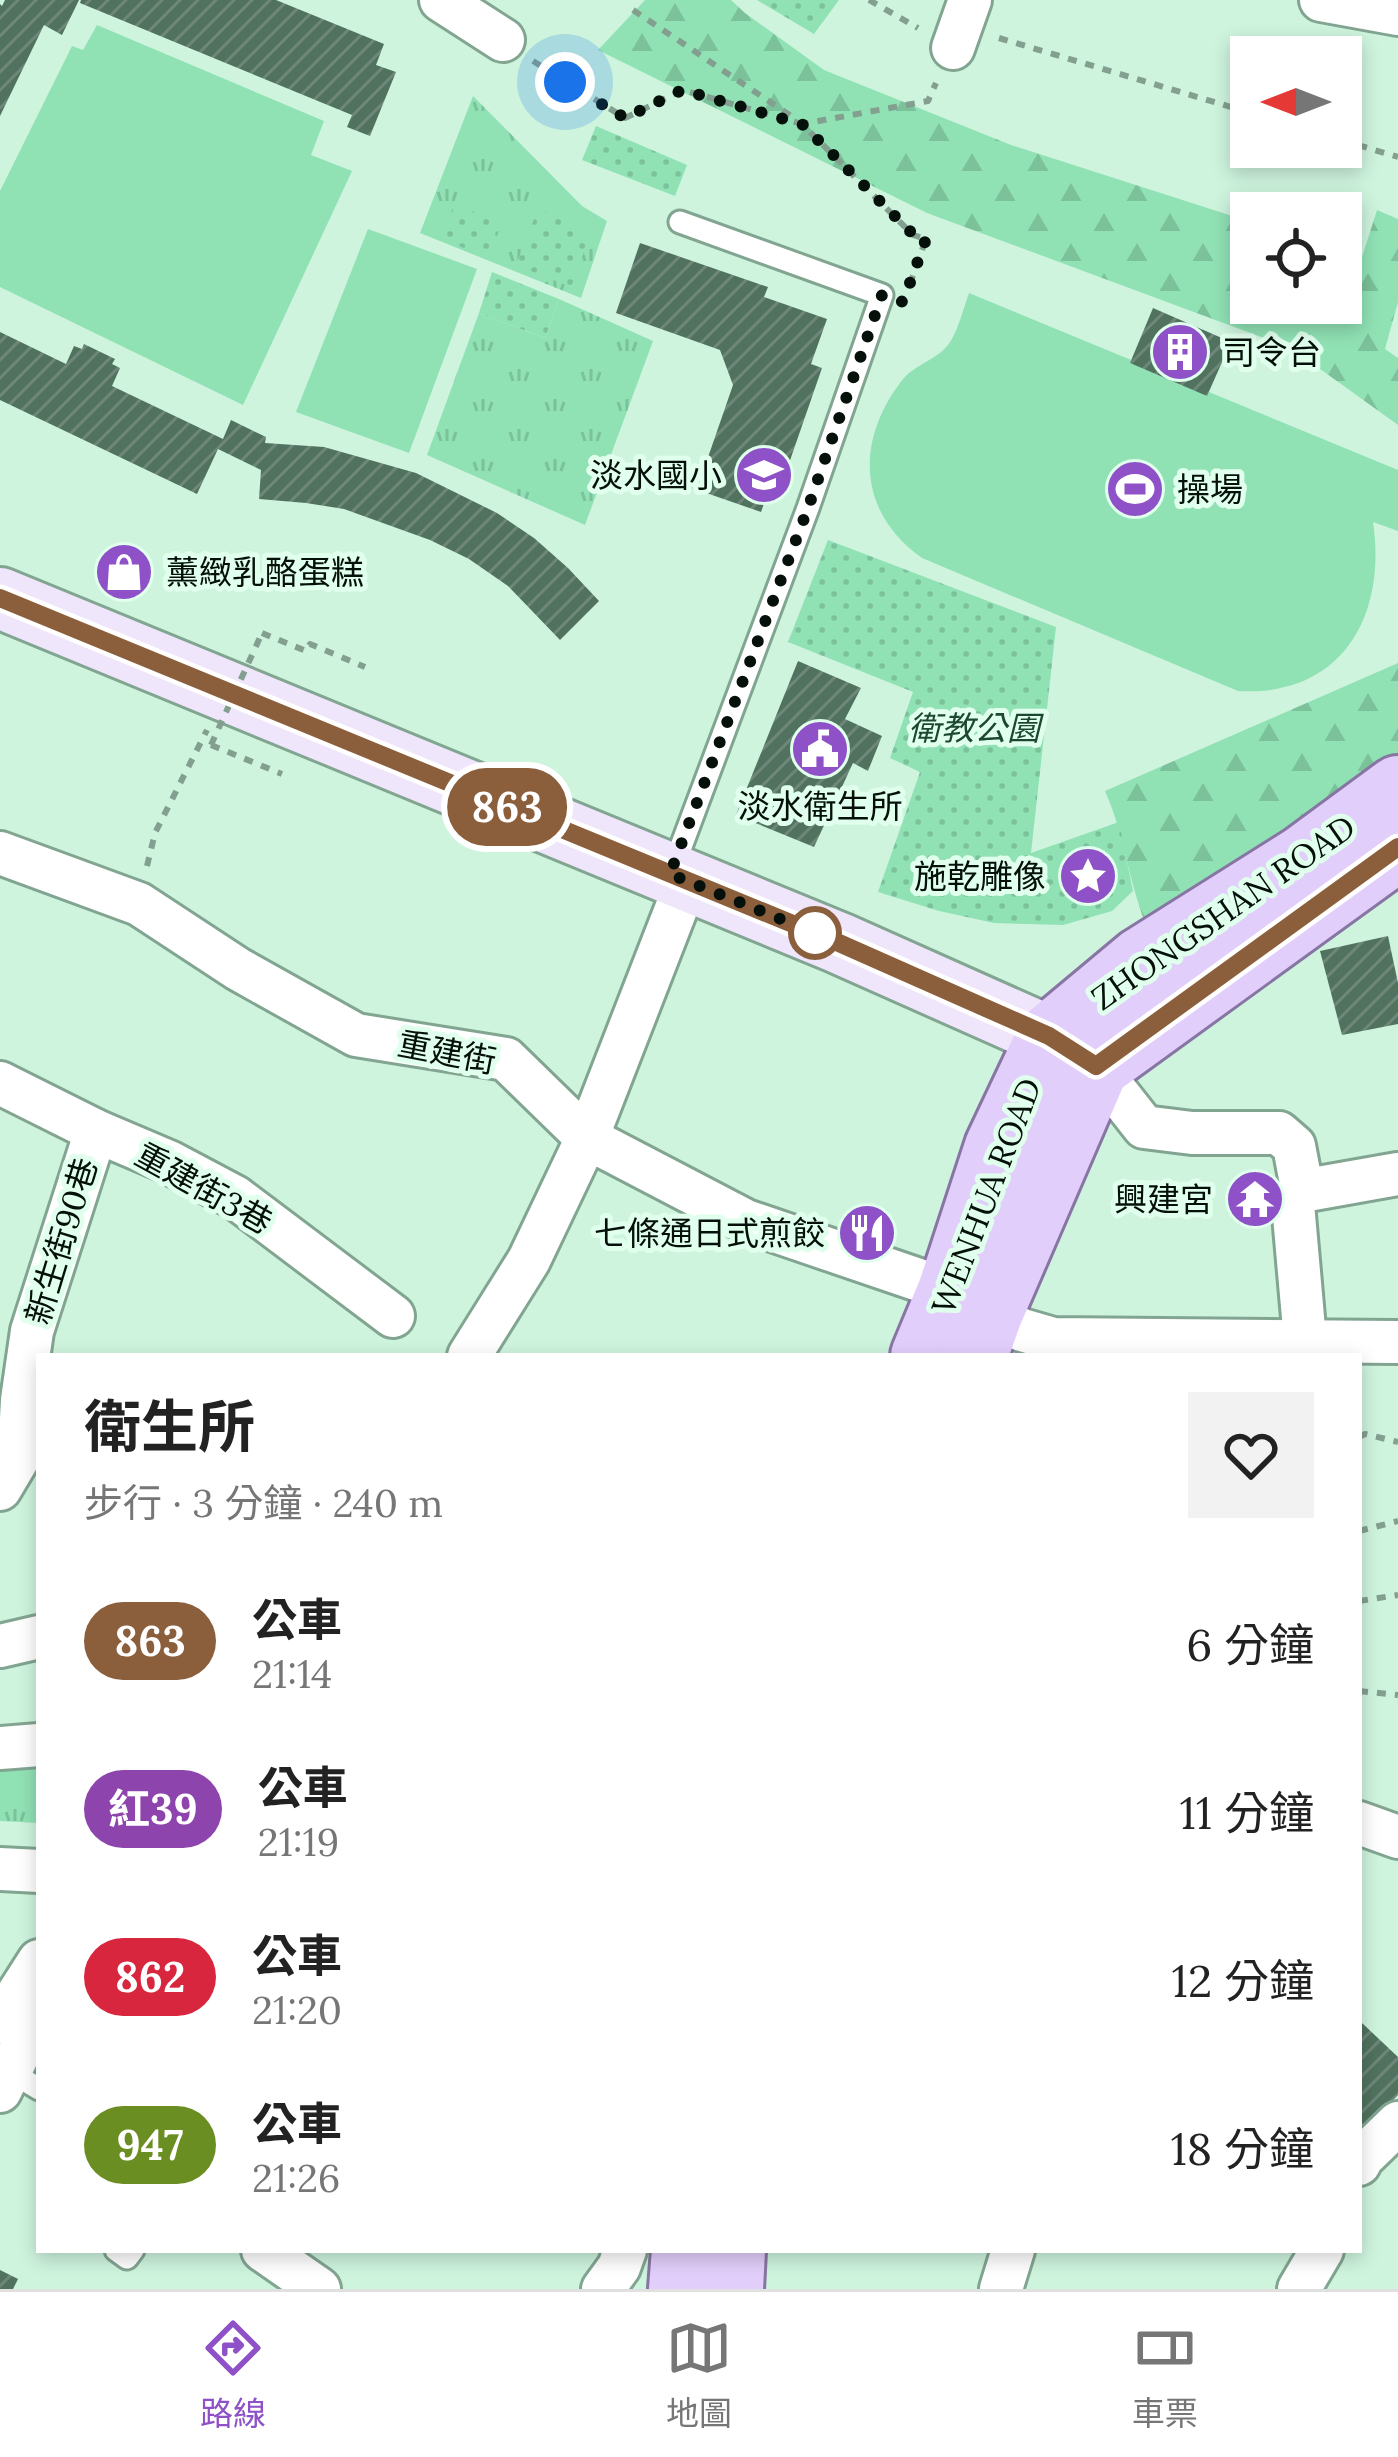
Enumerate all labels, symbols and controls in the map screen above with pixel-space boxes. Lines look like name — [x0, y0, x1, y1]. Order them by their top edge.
north arrow — [1230, 36, 1362, 168]
map controls — [1230, 36, 1362, 324]
your location — [535, 52, 595, 112]
button: locate — [1230, 192, 1362, 324]
building icon: 司令台 — [1149, 321, 1211, 383]
place label: 司令台 — [1222, 331, 1321, 373]
school or university icon: 淡水國小 — [733, 444, 795, 506]
place label: 淡水國小 — [590, 454, 722, 496]
sports icon: 操場 — [1104, 458, 1166, 520]
place label: 操場 — [1177, 468, 1243, 510]
shop icon: 薰緻乳酪蛋糕 — [93, 541, 155, 603]
place label: 薰緻乳酪蛋糕 — [166, 551, 364, 593]
park label: 衛教公園 — [908, 707, 1044, 749]
public building icon: 淡水衛生所 — [789, 718, 851, 780]
line badge: 863 — [438, 768, 576, 846]
text: 863 — [471, 780, 543, 834]
place label: 淡水衛生所 — [738, 785, 903, 827]
street label: ZHONGSHAN ROAD — [1083, 805, 1363, 1019]
place icon: 施乾雕像 — [1057, 845, 1119, 907]
place label: 施乾雕像 — [914, 855, 1046, 897]
unlabelled marker — [790, 908, 840, 958]
street label: 重建街 — [394, 1022, 500, 1082]
street label: WENHUA ROAD — [922, 1072, 1050, 1320]
street label: 重建街3巷 — [128, 1133, 280, 1243]
street label: 新生街90巷 — [16, 1153, 106, 1329]
temple icon: 興建宮 — [1224, 1168, 1286, 1230]
place label: 興建宮 — [1114, 1178, 1213, 1220]
restaurant icon: 七條通日式煎餃 — [836, 1202, 898, 1264]
place label: 七條通日式煎餃 — [594, 1212, 825, 1254]
text: 衛生所 — [84, 1390, 255, 1463]
button: heart — [1188, 1392, 1314, 1518]
text: 步行 · 3 分鐘 · 240 m — [84, 1478, 443, 1528]
text: 公車 — [252, 1591, 342, 1648]
text: 863 — [114, 1614, 186, 1668]
text: 6 分鐘 — [1186, 1616, 1314, 1673]
text: 21:14 — [252, 1649, 332, 1699]
text: 公車 — [258, 1759, 348, 1816]
text: 紅39 — [108, 1782, 198, 1836]
text: 11 分鐘 — [1179, 1784, 1314, 1841]
text: 21:19 — [258, 1817, 339, 1867]
text: 公車 — [252, 1927, 342, 1984]
text: 862 — [115, 1950, 185, 2004]
text: 12 分鐘 — [1172, 1952, 1314, 2009]
text: 21:20 — [252, 1985, 342, 2035]
text: 公車 — [252, 2095, 342, 2152]
text: 947 — [117, 2118, 183, 2172]
text: 18 分鐘 — [1170, 2120, 1314, 2177]
text: 21:26 — [252, 2153, 340, 2203]
tab: 路線 — [200, 2315, 266, 2435]
tab: 地圖 — [666, 2315, 732, 2435]
tab: 車票 — [1132, 2315, 1198, 2435]

